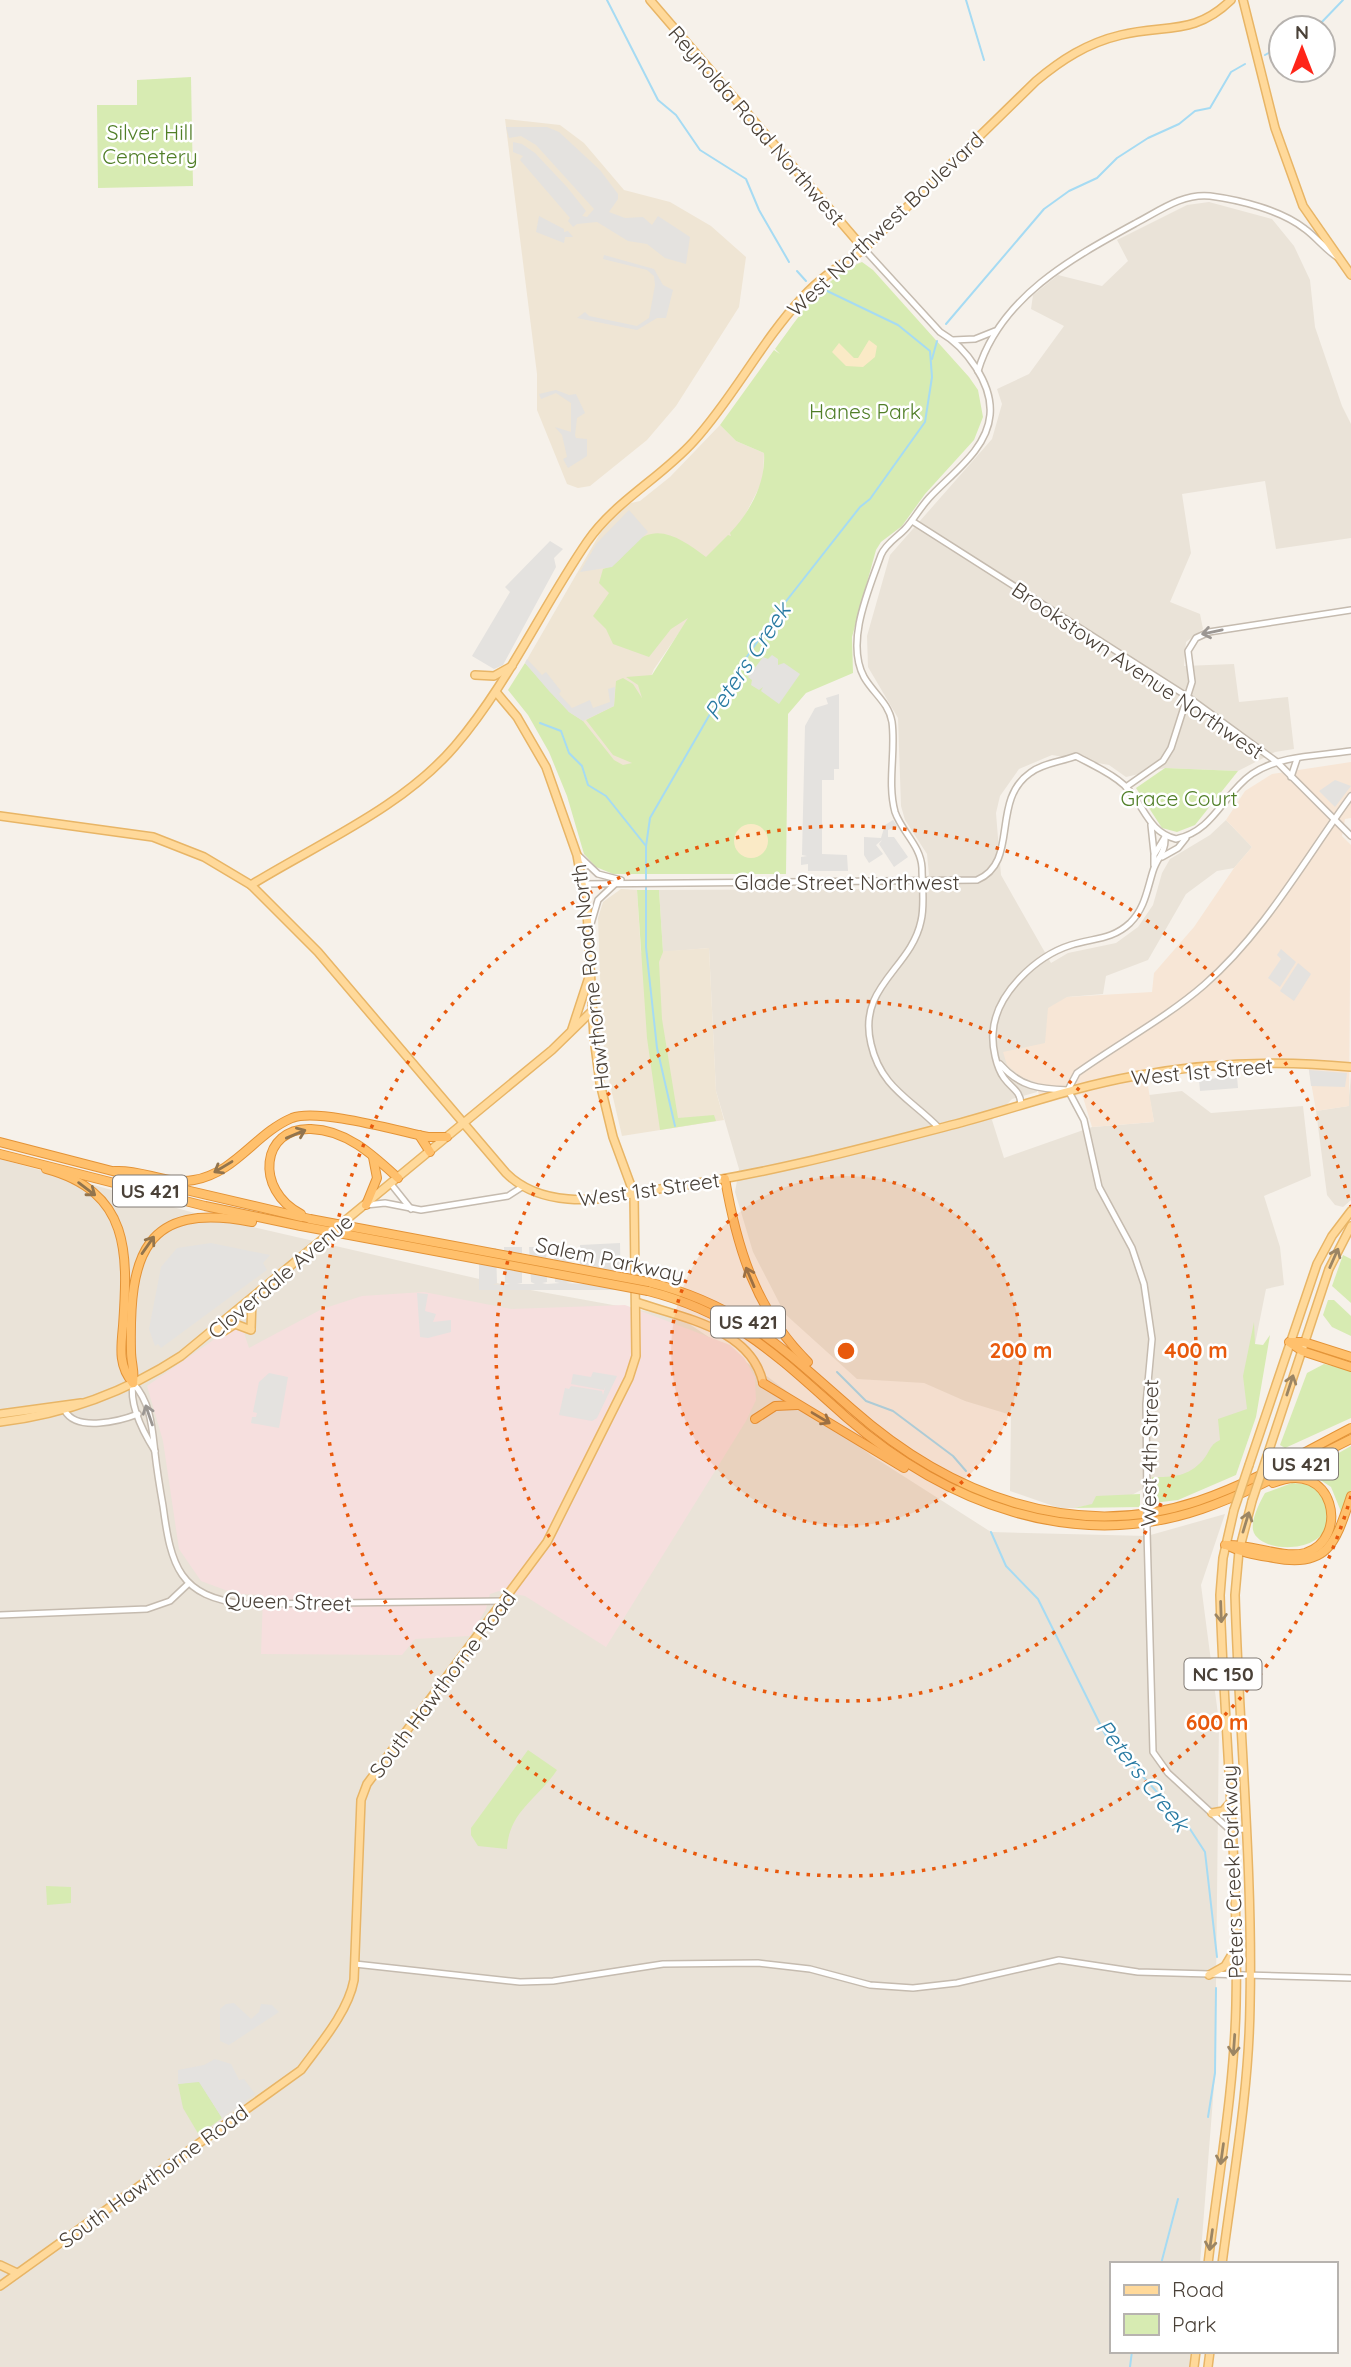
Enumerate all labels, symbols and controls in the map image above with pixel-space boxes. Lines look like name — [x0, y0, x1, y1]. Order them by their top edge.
north arrow — [1267, 14, 1337, 84]
street label: Reynolda Road Northwest — [663, 20, 851, 230]
text: N — [1295, 20, 1309, 44]
park label: Silver Hill Cemetery — [102, 119, 198, 169]
street label: West Northwest Boulevard — [781, 126, 989, 322]
park label: Hanes Park — [809, 398, 921, 424]
street label: Brookstown Avenue Northwest — [1007, 576, 1269, 764]
water label: Peters Creek — [697, 596, 798, 725]
one-way arrow — [1202, 627, 1224, 640]
park label: Grace Court — [1120, 785, 1238, 811]
street label: Hawthorne Road North — [565, 863, 615, 1091]
street label: Glade Street Northwest — [734, 869, 960, 895]
street label: West 1st Street — [1130, 1052, 1274, 1090]
one-way arrow — [284, 1126, 306, 1139]
one-way arrow — [214, 1161, 234, 1175]
street label: West 1st Street — [577, 1166, 721, 1212]
road number: US 421 — [113, 1176, 187, 1206]
one-way arrow — [77, 1181, 95, 1196]
street label: Cloverdale Avenue — [202, 1208, 358, 1344]
street label: Salem Parkway — [534, 1231, 686, 1287]
one-way arrow — [141, 1236, 155, 1255]
one-way arrow — [1328, 1248, 1341, 1269]
one-way arrow — [743, 1266, 756, 1288]
road number: US 421 — [711, 1306, 785, 1338]
text: 200 m — [990, 1337, 1052, 1363]
text: 400 m — [1164, 1337, 1228, 1363]
centre of rings — [834, 1339, 858, 1363]
one-way arrow — [1285, 1375, 1297, 1397]
street label: West 4th Street — [1135, 1379, 1163, 1527]
one-way arrow — [142, 1405, 155, 1427]
one-way arrow — [811, 1411, 831, 1425]
road number: US 421 — [1264, 1448, 1338, 1480]
one-way arrow — [1240, 1512, 1253, 1534]
street label: South Hawthorne Road — [363, 1585, 521, 1783]
street label: Queen Street — [224, 1586, 352, 1616]
one-way arrow — [1214, 1601, 1227, 1624]
road number: NC 150 — [1184, 1658, 1262, 1690]
text: 600 m — [1186, 1709, 1248, 1735]
water label: Peters Creek — [1090, 1713, 1197, 1838]
street label: Peters Creek Parkway — [1215, 1765, 1249, 1979]
one-way arrow — [1227, 2033, 1240, 2055]
street label: South Hawthorne Road — [53, 2099, 253, 2253]
one-way arrow — [1216, 2142, 1229, 2164]
one-way arrow — [1204, 2228, 1217, 2251]
legend — [1110, 2262, 1337, 2353]
text: Road — [1172, 2276, 1224, 2302]
text: Park — [1172, 2311, 1216, 2337]

